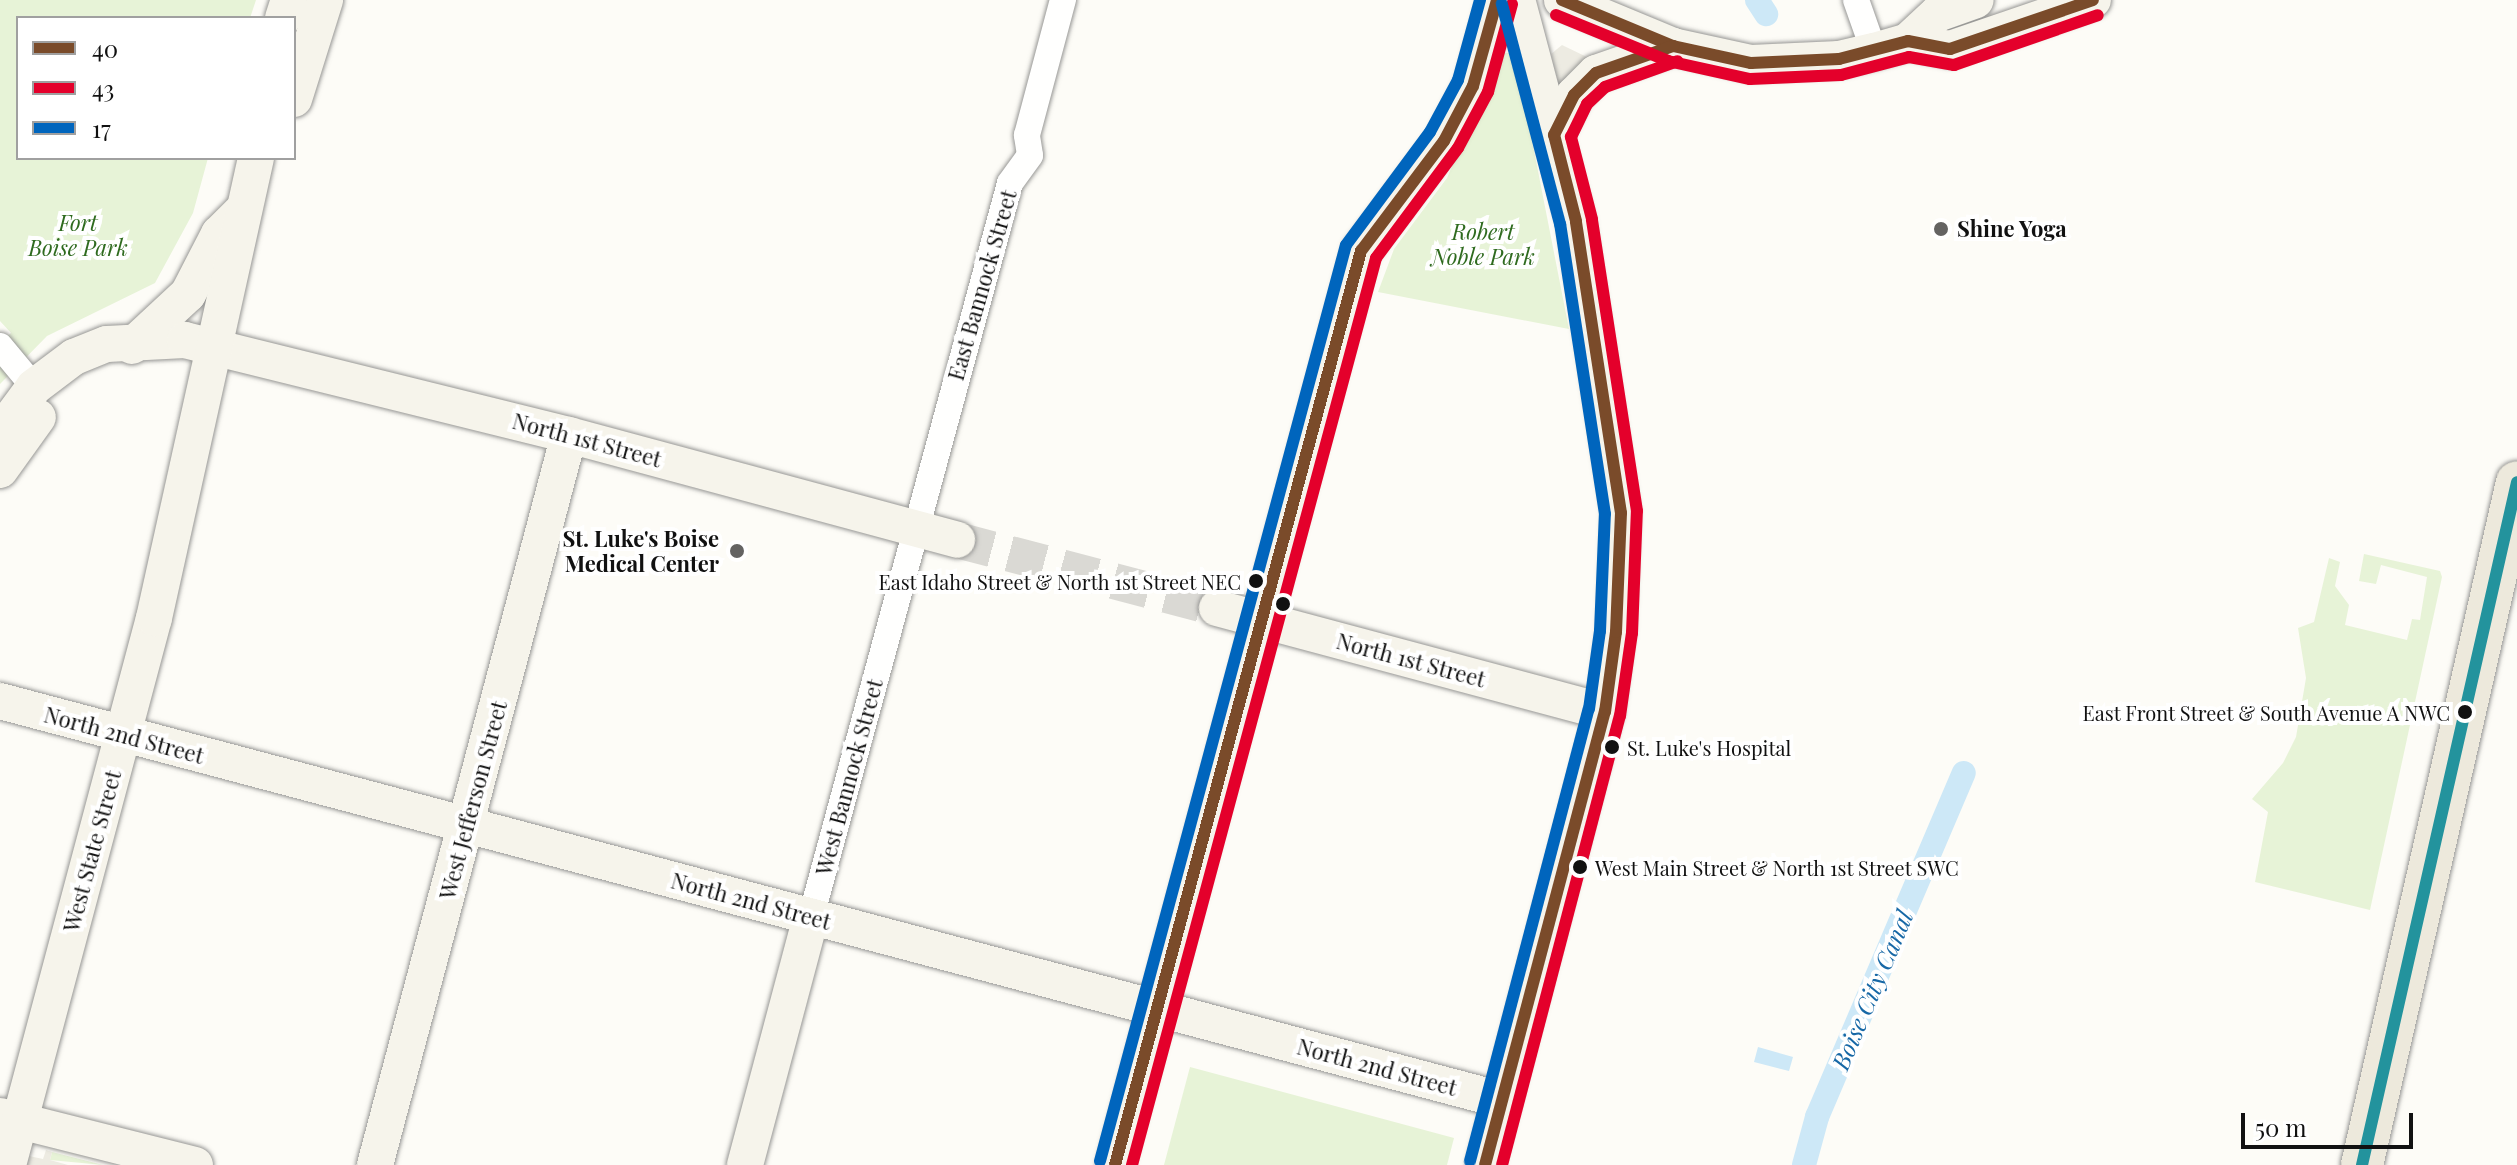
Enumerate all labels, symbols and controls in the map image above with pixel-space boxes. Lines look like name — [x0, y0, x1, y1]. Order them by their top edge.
legend — [16, 16, 296, 160]
text: 40 — [92, 32, 118, 64]
text: 43 — [92, 72, 114, 104]
text: 17 — [92, 112, 111, 144]
street label: East Bannock Street — [942, 186, 1022, 384]
park label: Fort Boise Park — [28, 209, 128, 260]
place label: Shine Yoga — [1957, 216, 2067, 242]
park label: Robert Noble Park — [1431, 218, 1535, 270]
marker: Shine Yoga — [1932, 220, 1950, 238]
street label: North 1st Street — [509, 407, 665, 473]
place label: St. Luke's Boise Medical Center — [562, 525, 719, 576]
marker: St. Luke's Boise Medical Center — [726, 540, 748, 562]
place label: East Idaho Street & North 1st Street NEC — [877, 569, 1241, 593]
marker: East Idaho Street & North 1st Street NEC — [1248, 573, 1264, 589]
unlabelled marker — [1275, 596, 1291, 612]
street label: North 1st Street — [1333, 627, 1489, 693]
street label: West Bannock Street — [810, 676, 888, 878]
street label: West Jefferson Street — [434, 698, 512, 902]
place label: East Front Street & South Avenue A NWC — [2080, 700, 2450, 724]
street label: North 2nd Street — [41, 701, 207, 769]
marker: East Front Street & South Avenue A NWC — [2457, 704, 2473, 720]
place label: St. Luke's Hospital — [1627, 735, 1791, 759]
marker: St. Luke's Hospital — [1604, 739, 1620, 755]
street label: West State Street — [58, 767, 126, 935]
place label: West Main Street & North 1st Street SWC — [1595, 855, 1960, 879]
marker: West Main Street & North 1st Street SWC — [1572, 859, 1588, 875]
street label: North 2nd Street — [668, 867, 834, 935]
water label: Boise City Canal — [1825, 906, 1919, 1074]
street label: North 2nd Street — [1294, 1033, 1460, 1101]
scale bar — [2245, 1097, 2417, 1147]
text: 50 m — [2255, 1111, 2307, 1143]

